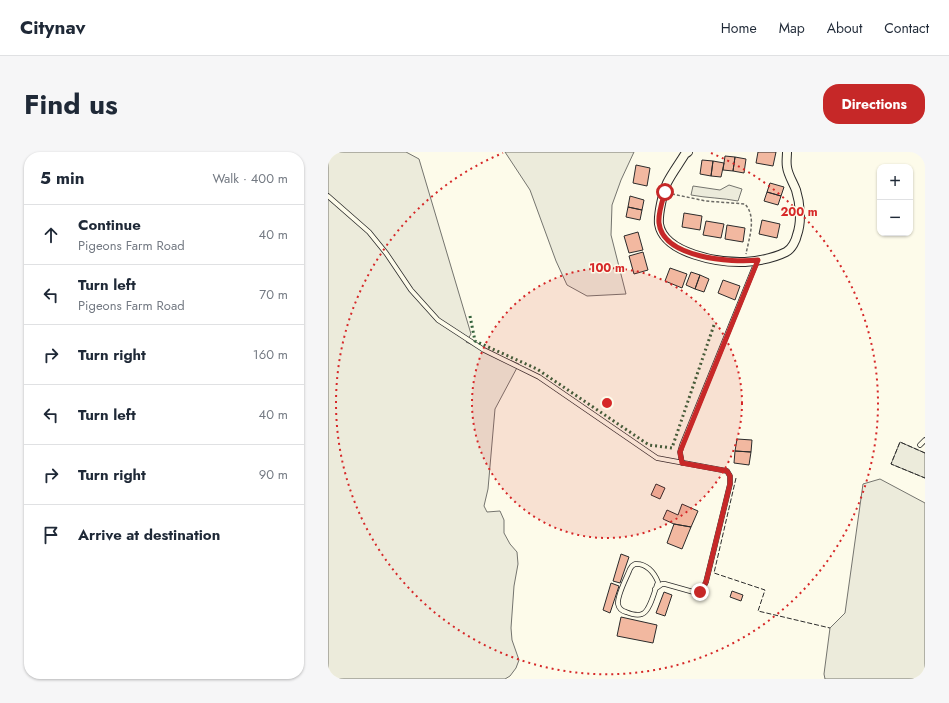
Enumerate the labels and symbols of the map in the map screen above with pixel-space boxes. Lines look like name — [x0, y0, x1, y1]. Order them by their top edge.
route start — [656, 183, 674, 201]
text: 200 m — [780, 203, 818, 221]
text: 100 m — [589, 259, 625, 277]
centre of rings — [600, 396, 614, 410]
route end — [691, 583, 709, 601]

